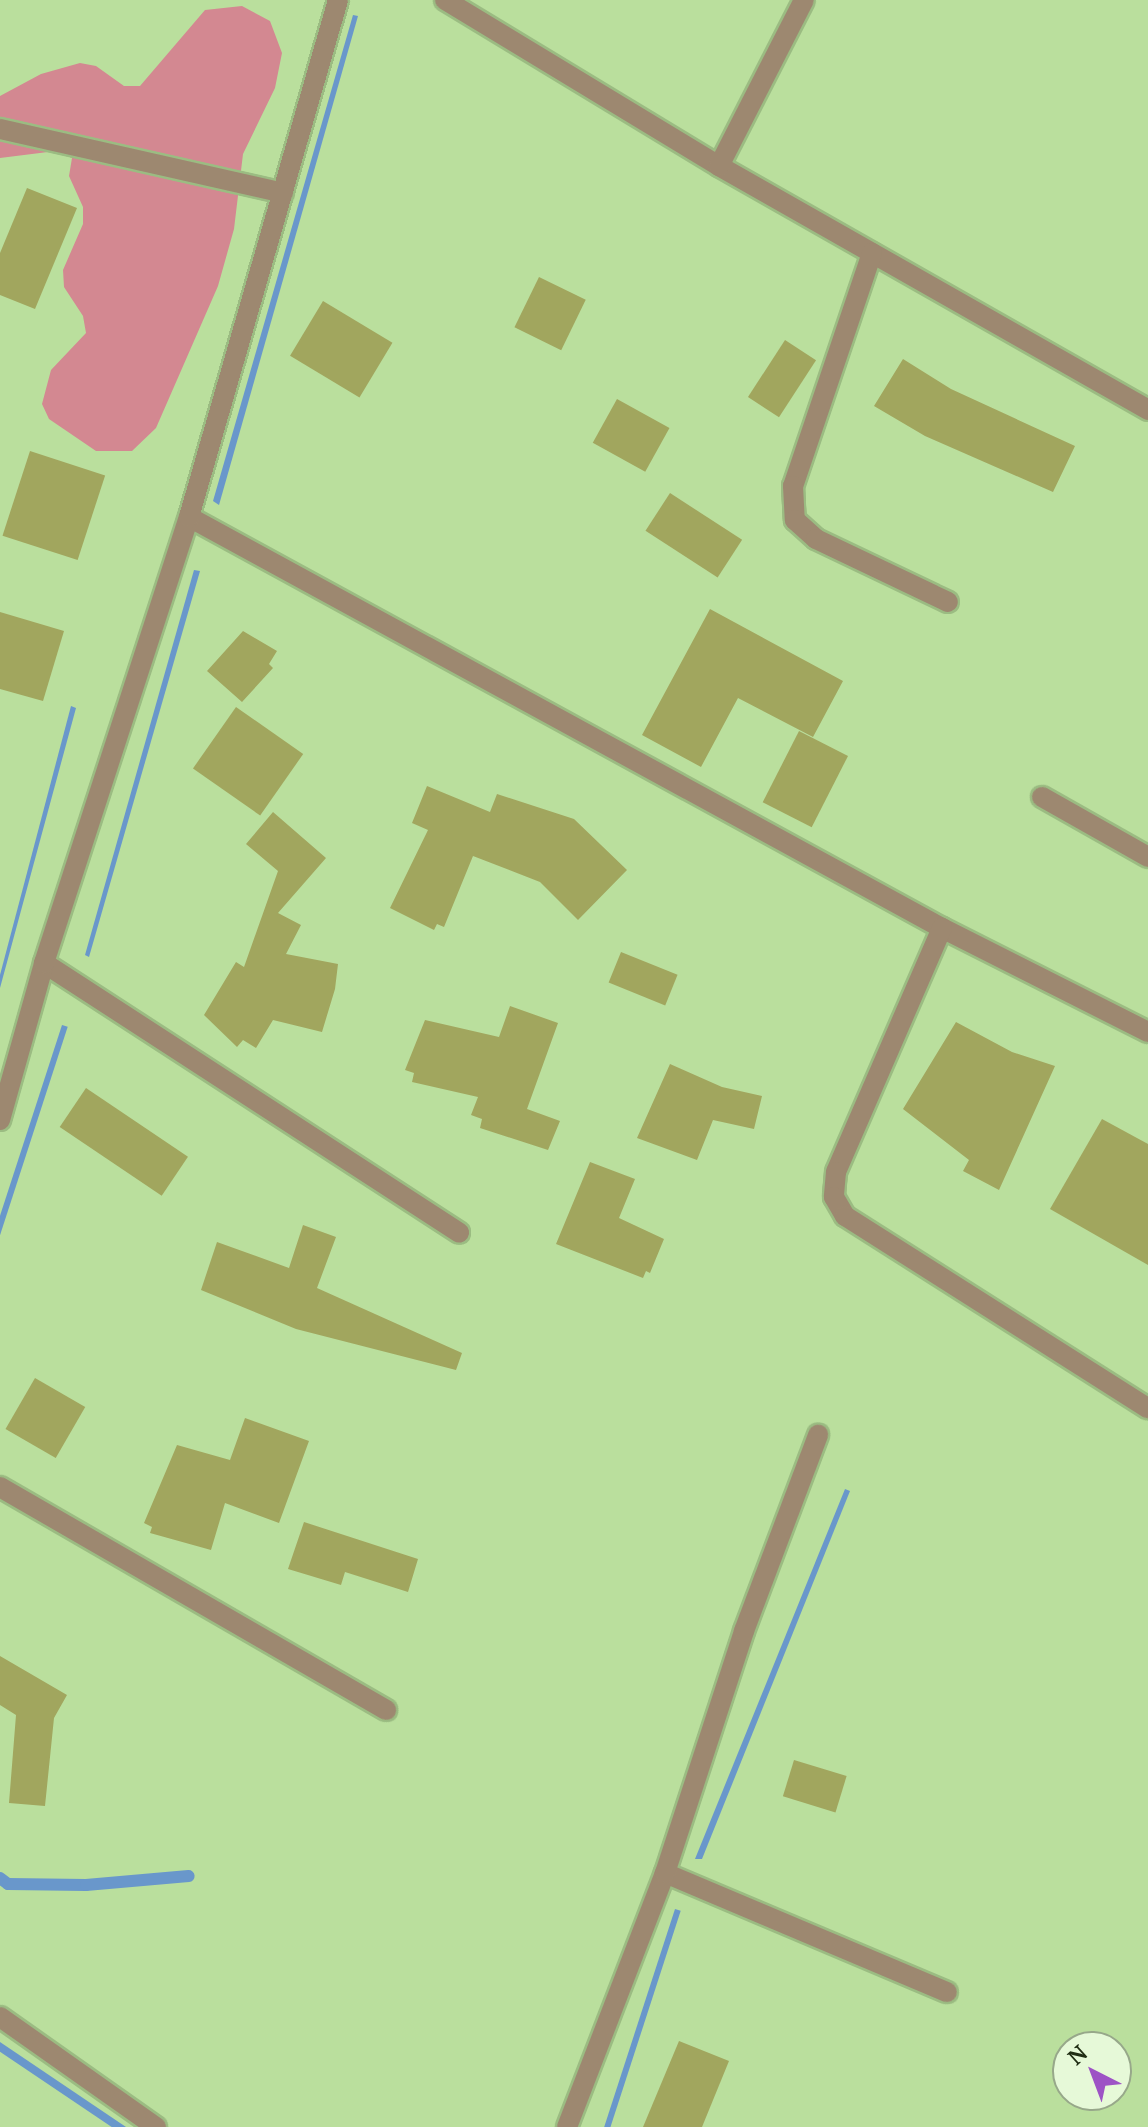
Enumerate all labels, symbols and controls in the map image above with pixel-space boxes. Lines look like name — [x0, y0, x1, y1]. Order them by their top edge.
north arrow — [1052, 2031, 1132, 2111]
text: N — [1061, 2038, 1093, 2071]

